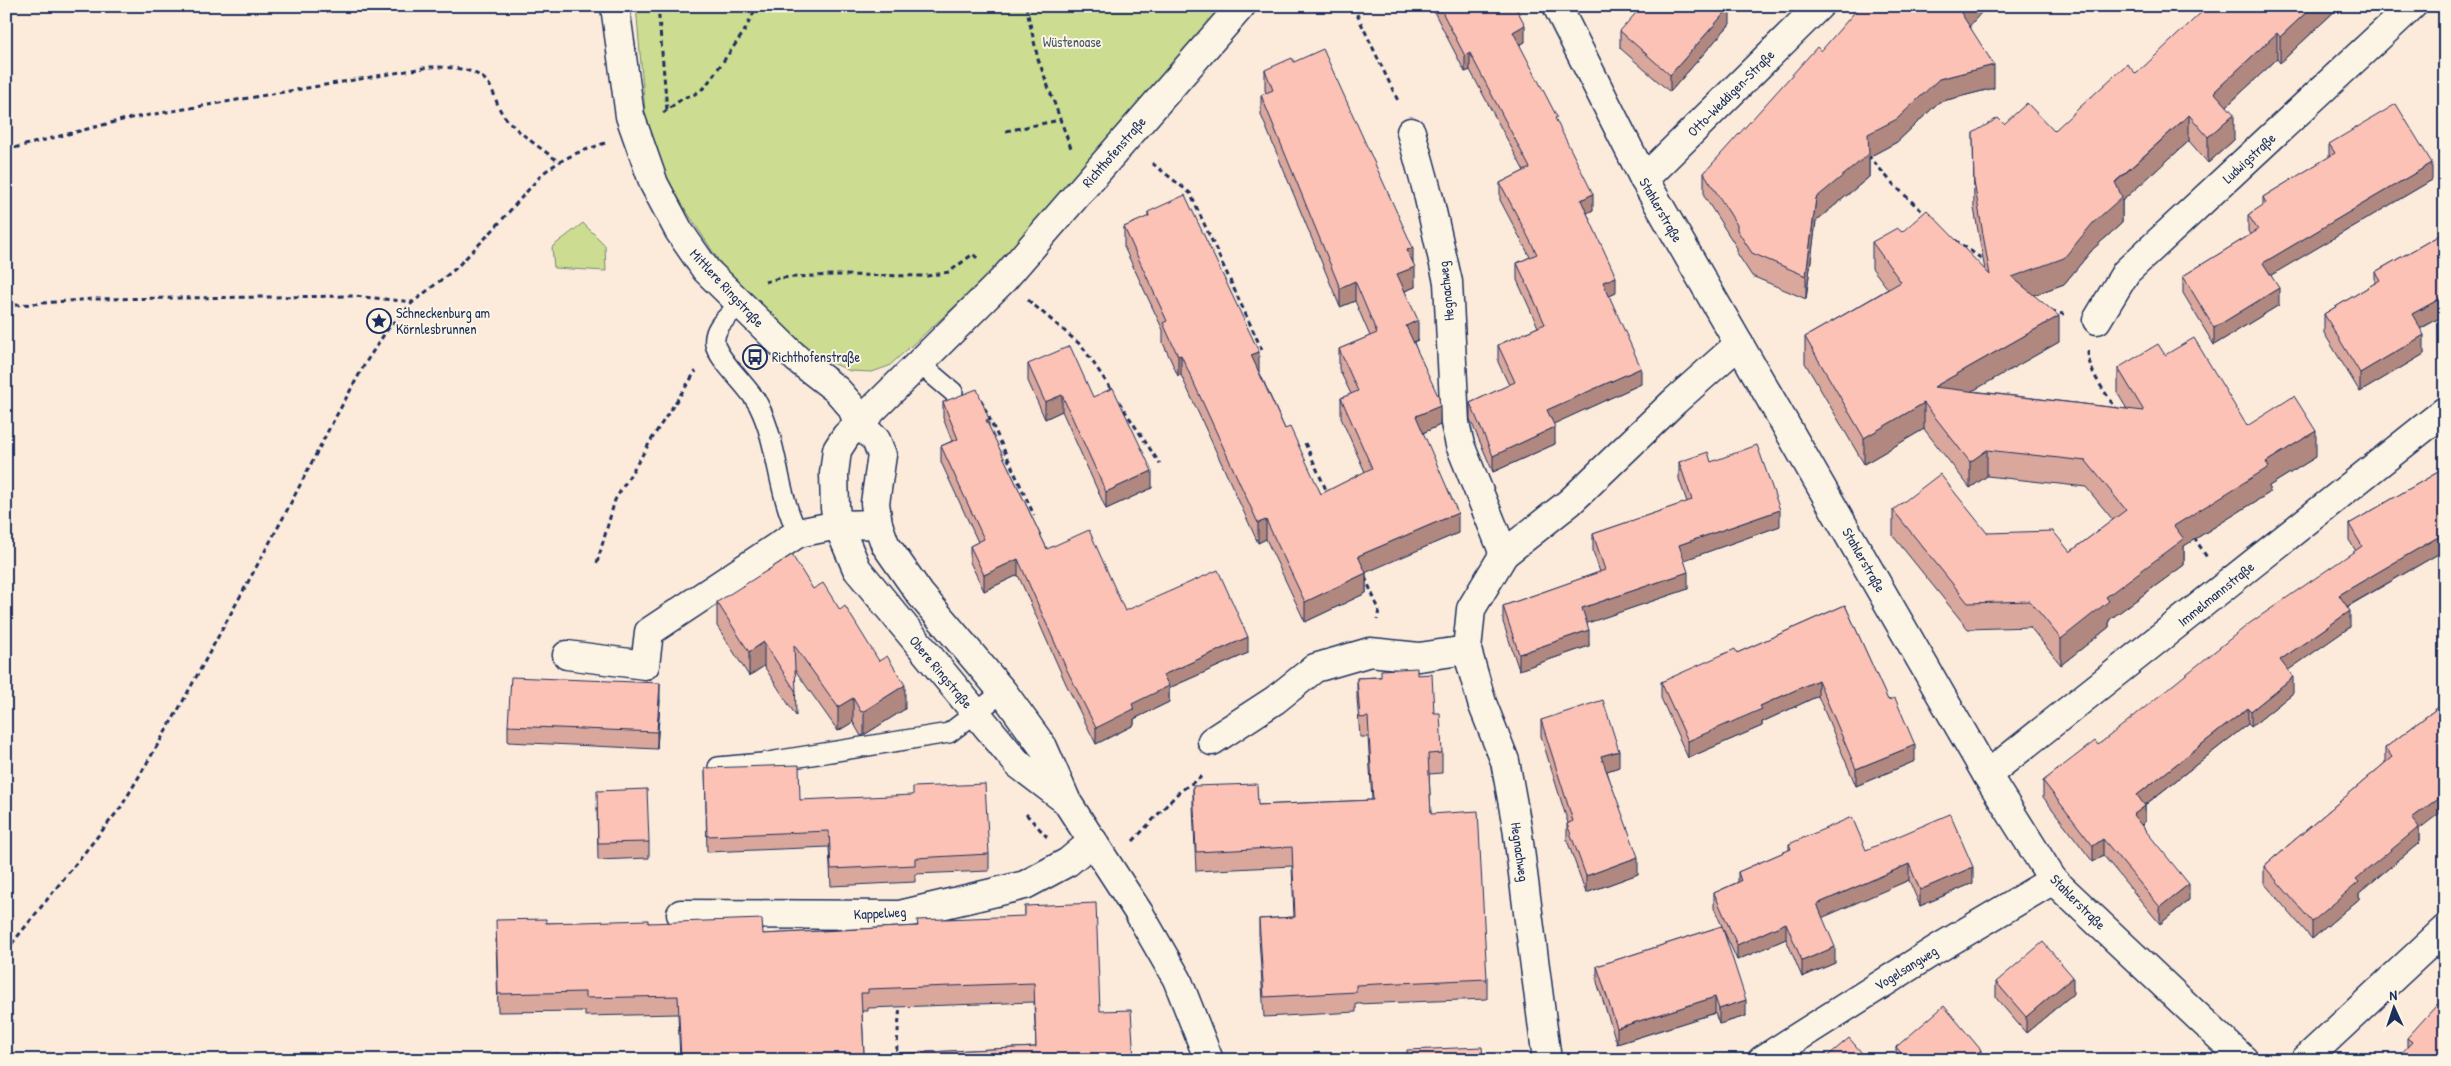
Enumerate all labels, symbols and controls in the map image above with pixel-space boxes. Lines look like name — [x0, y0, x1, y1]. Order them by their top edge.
park label: Wüstenoase — [1043, 32, 1102, 51]
street label: Otto-Weddigen-Straße — [1683, 45, 1779, 141]
street label: Richthofenstraße — [1078, 112, 1151, 192]
street label: Ludwigstraße — [2218, 128, 2280, 188]
street label: Stahlerstraße — [1634, 174, 1688, 246]
street label: Mittlere Ringstraße — [685, 244, 769, 332]
street label: Hegnachweg — [1433, 260, 1459, 322]
place label: Schneckenburg am Körnlesbrunnen — [396, 303, 490, 338]
place icon: Schneckenburg am Körnlesbrunnen — [366, 308, 392, 334]
bus stop icon: Richthofenstraße — [742, 344, 768, 370]
place label: Richthofenstraße — [772, 347, 861, 367]
street label: Stahlerstraße — [1837, 524, 1891, 596]
street label: Immelmannstraße — [2173, 557, 2259, 631]
street label: Obere Ringstraße — [905, 631, 978, 713]
street label: Hegnachweg — [1506, 821, 1534, 883]
street label: Stahlerstraße — [2046, 870, 2111, 935]
street label: Kappelweg — [853, 902, 907, 924]
street label: Vogelsangweg — [1871, 941, 1941, 995]
north arrow — [2368, 984, 2418, 1034]
text: N — [2389, 985, 2398, 1004]

